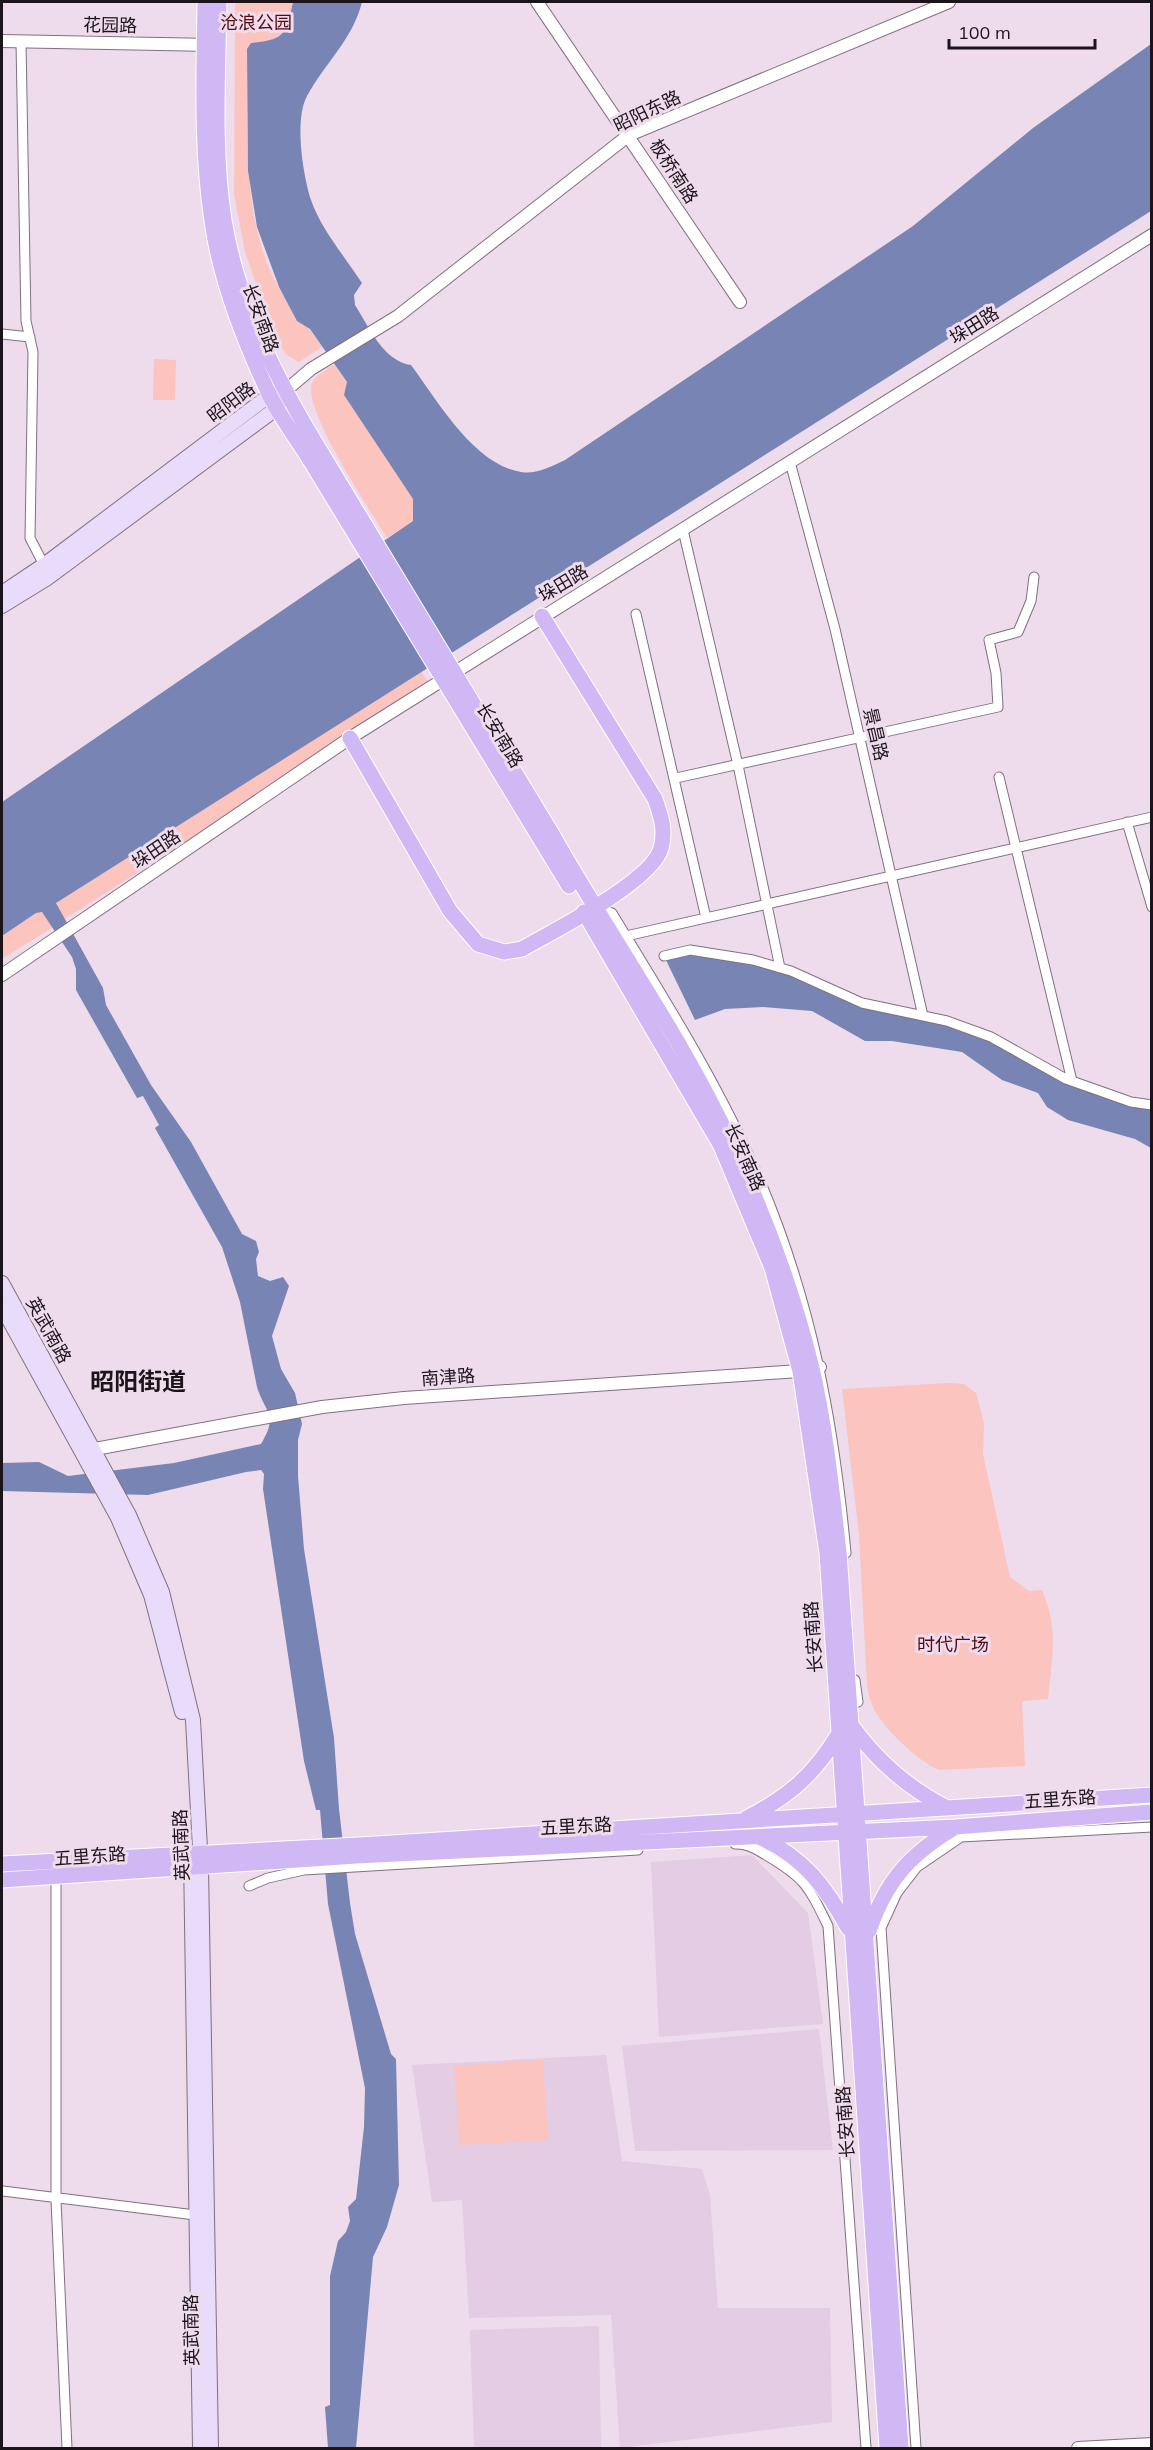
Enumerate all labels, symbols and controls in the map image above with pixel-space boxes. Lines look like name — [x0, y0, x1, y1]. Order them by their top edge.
park label: 沧浪公园 — [220, 11, 292, 34]
scale bar — [949, 12, 1094, 50]
street label: 花园路 — [83, 13, 137, 37]
text: 100 m — [958, 21, 1011, 44]
street label: 昭阳东路 — [610, 85, 684, 137]
street label: 板桥南路 — [645, 135, 703, 207]
street label: 长安南路 — [238, 280, 284, 356]
street label: 垛田路 — [945, 301, 1003, 349]
street label: 昭阳路 — [203, 377, 259, 427]
street label: 垛田路 — [534, 559, 592, 607]
street label: 长安南路 — [472, 698, 528, 772]
street label: 景昌路 — [859, 705, 893, 763]
street label: 垛田路 — [127, 824, 185, 874]
street label: 长安南路 — [720, 1119, 770, 1195]
street label: 英武南路 — [21, 1293, 77, 1367]
street label: 南津路 — [420, 1364, 476, 1390]
district label: 昭阳街道 — [90, 1366, 186, 1396]
street label: 长安南路 — [799, 1600, 827, 1674]
park label: 时代广场 — [917, 1633, 989, 1656]
street label: 五里东路 — [1023, 1785, 1097, 1813]
street label: 英武南路 — [168, 1809, 194, 1881]
street label: 五里东路 — [539, 1813, 613, 1839]
street label: 五里东路 — [53, 1842, 127, 1870]
street label: 长安南路 — [831, 2085, 859, 2159]
street label: 英武南路 — [179, 2294, 203, 2366]

